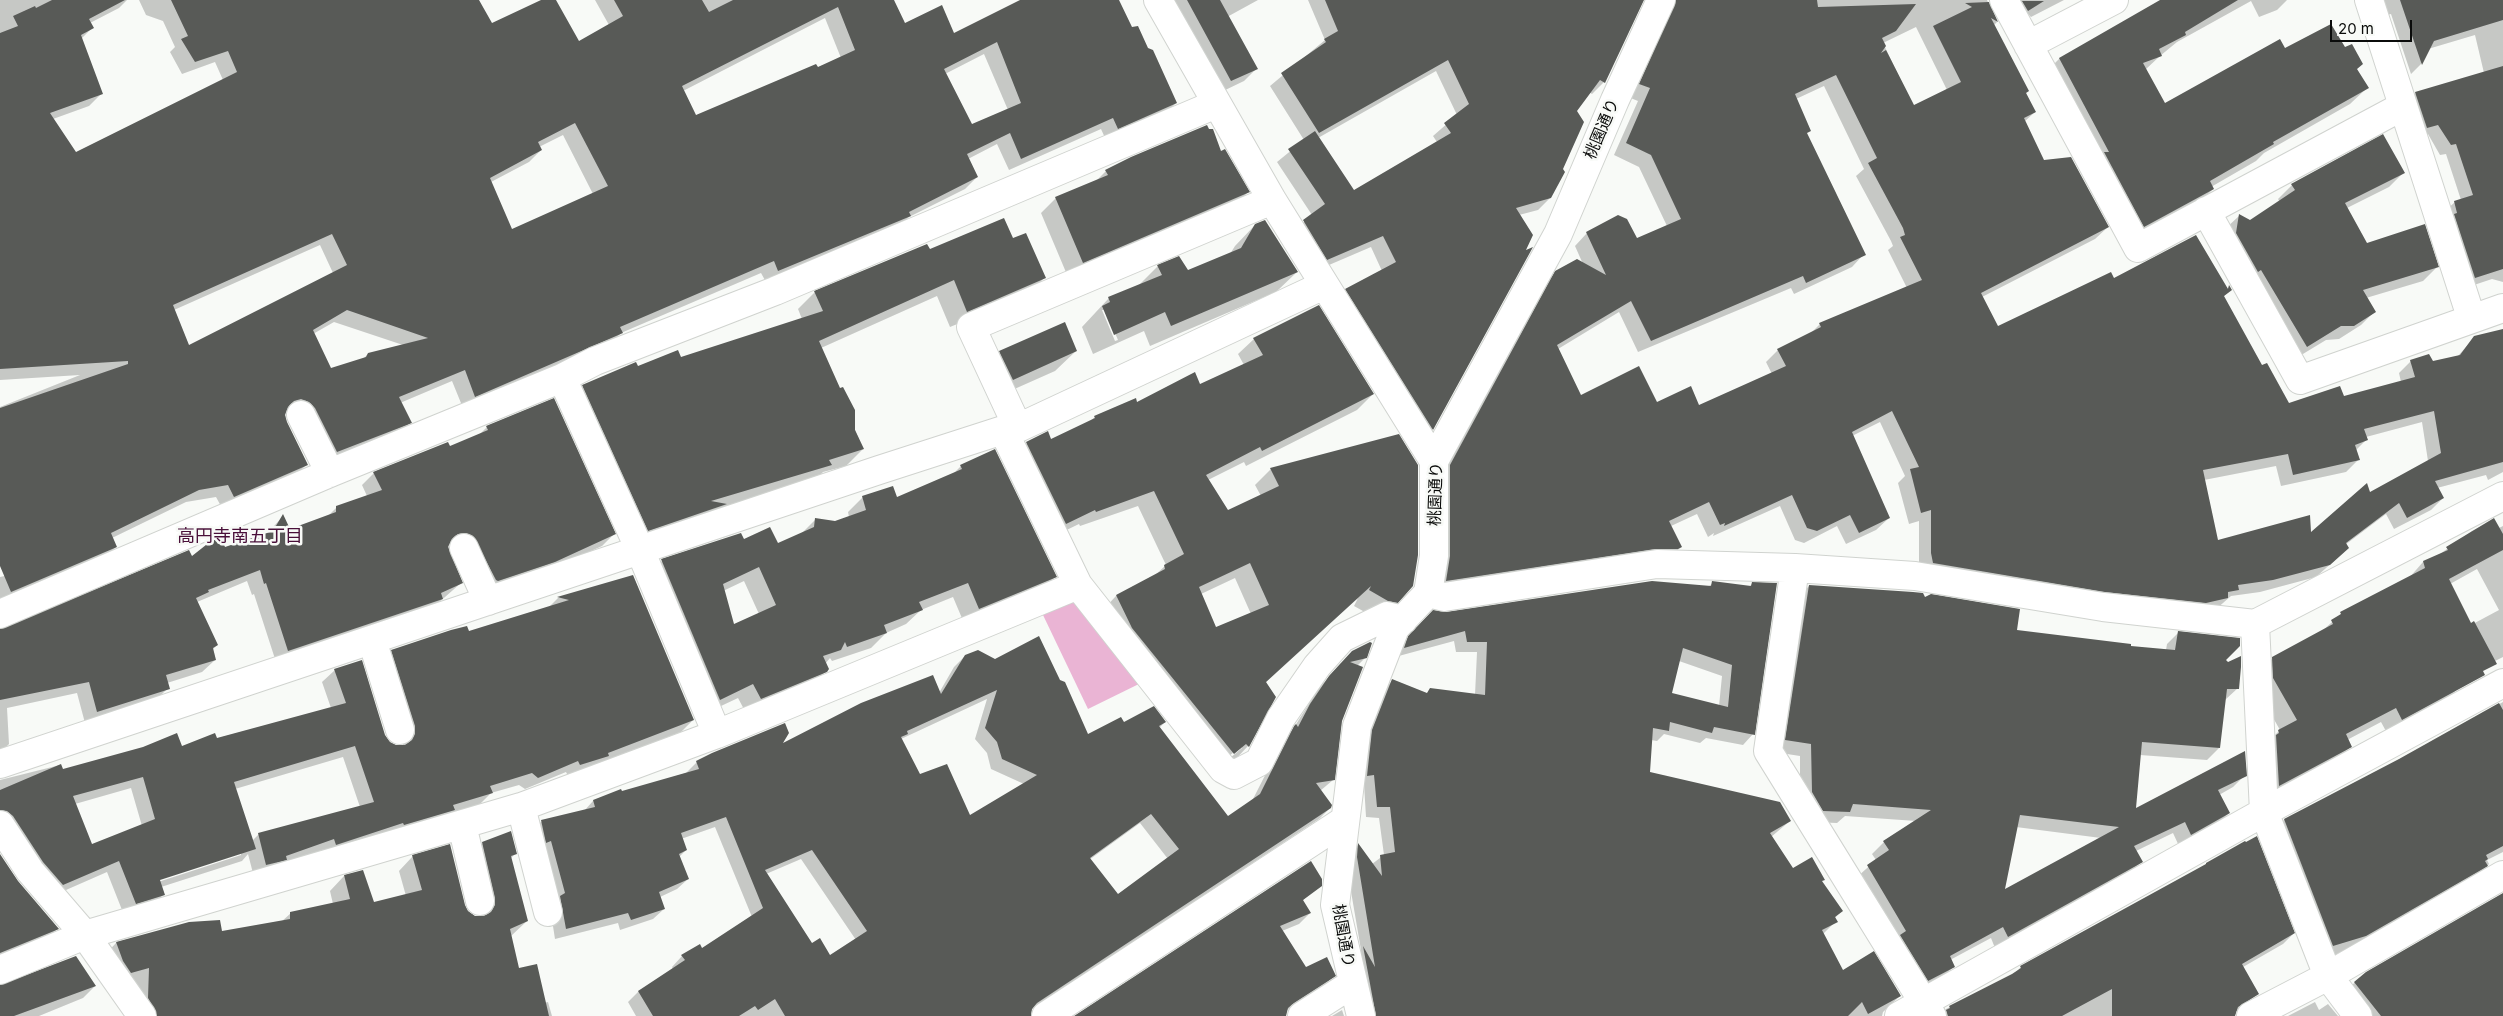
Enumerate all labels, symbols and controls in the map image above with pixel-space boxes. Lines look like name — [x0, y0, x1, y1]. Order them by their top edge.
scale bar — [2333, 10, 2416, 42]
text: 20 m — [2338, 19, 2374, 38]
street label: 桃園通り — [1581, 96, 1623, 162]
street label: 桃園通り — [1425, 462, 1447, 526]
district label: 高円寺南五丁目 — [177, 526, 303, 548]
street label: 桃園通り — [1328, 903, 1358, 969]

